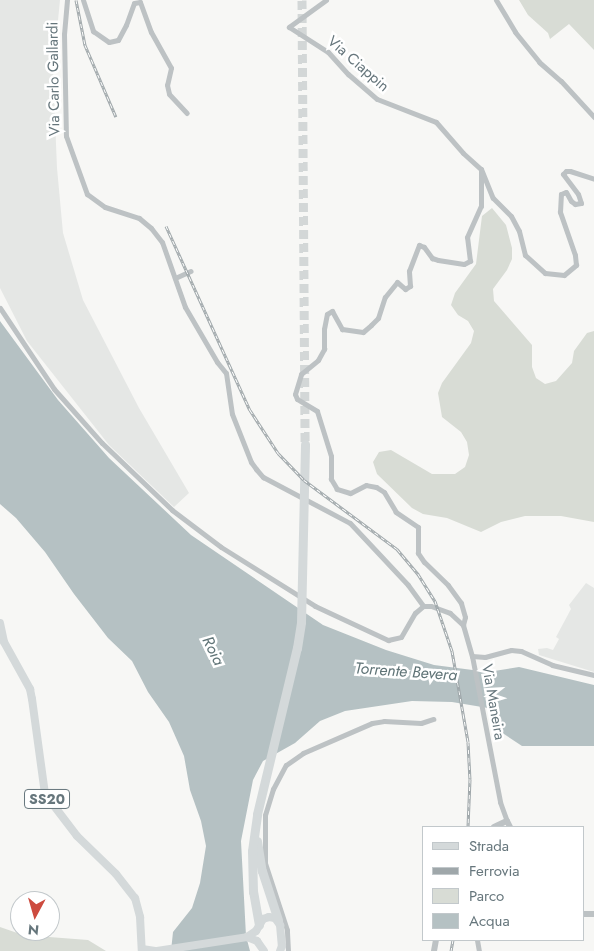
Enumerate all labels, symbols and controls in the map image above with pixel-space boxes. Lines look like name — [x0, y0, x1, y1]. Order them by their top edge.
street label: Via Carlo Gallardi — [44, 21, 64, 137]
street label: Via Ciappin — [323, 32, 393, 96]
water label: Roia — [198, 633, 228, 669]
water label: Torrente Bevera — [354, 659, 458, 685]
street label: Via Maneira — [477, 663, 509, 741]
road number: SS20 — [23, 788, 71, 811]
legend — [422, 826, 584, 941]
text: Strada — [469, 835, 509, 857]
text: Ferrovia — [469, 860, 520, 882]
text: Parco — [469, 885, 504, 907]
north arrow — [10, 891, 60, 941]
text: Acqua — [469, 910, 510, 932]
text: N — [27, 919, 40, 940]

